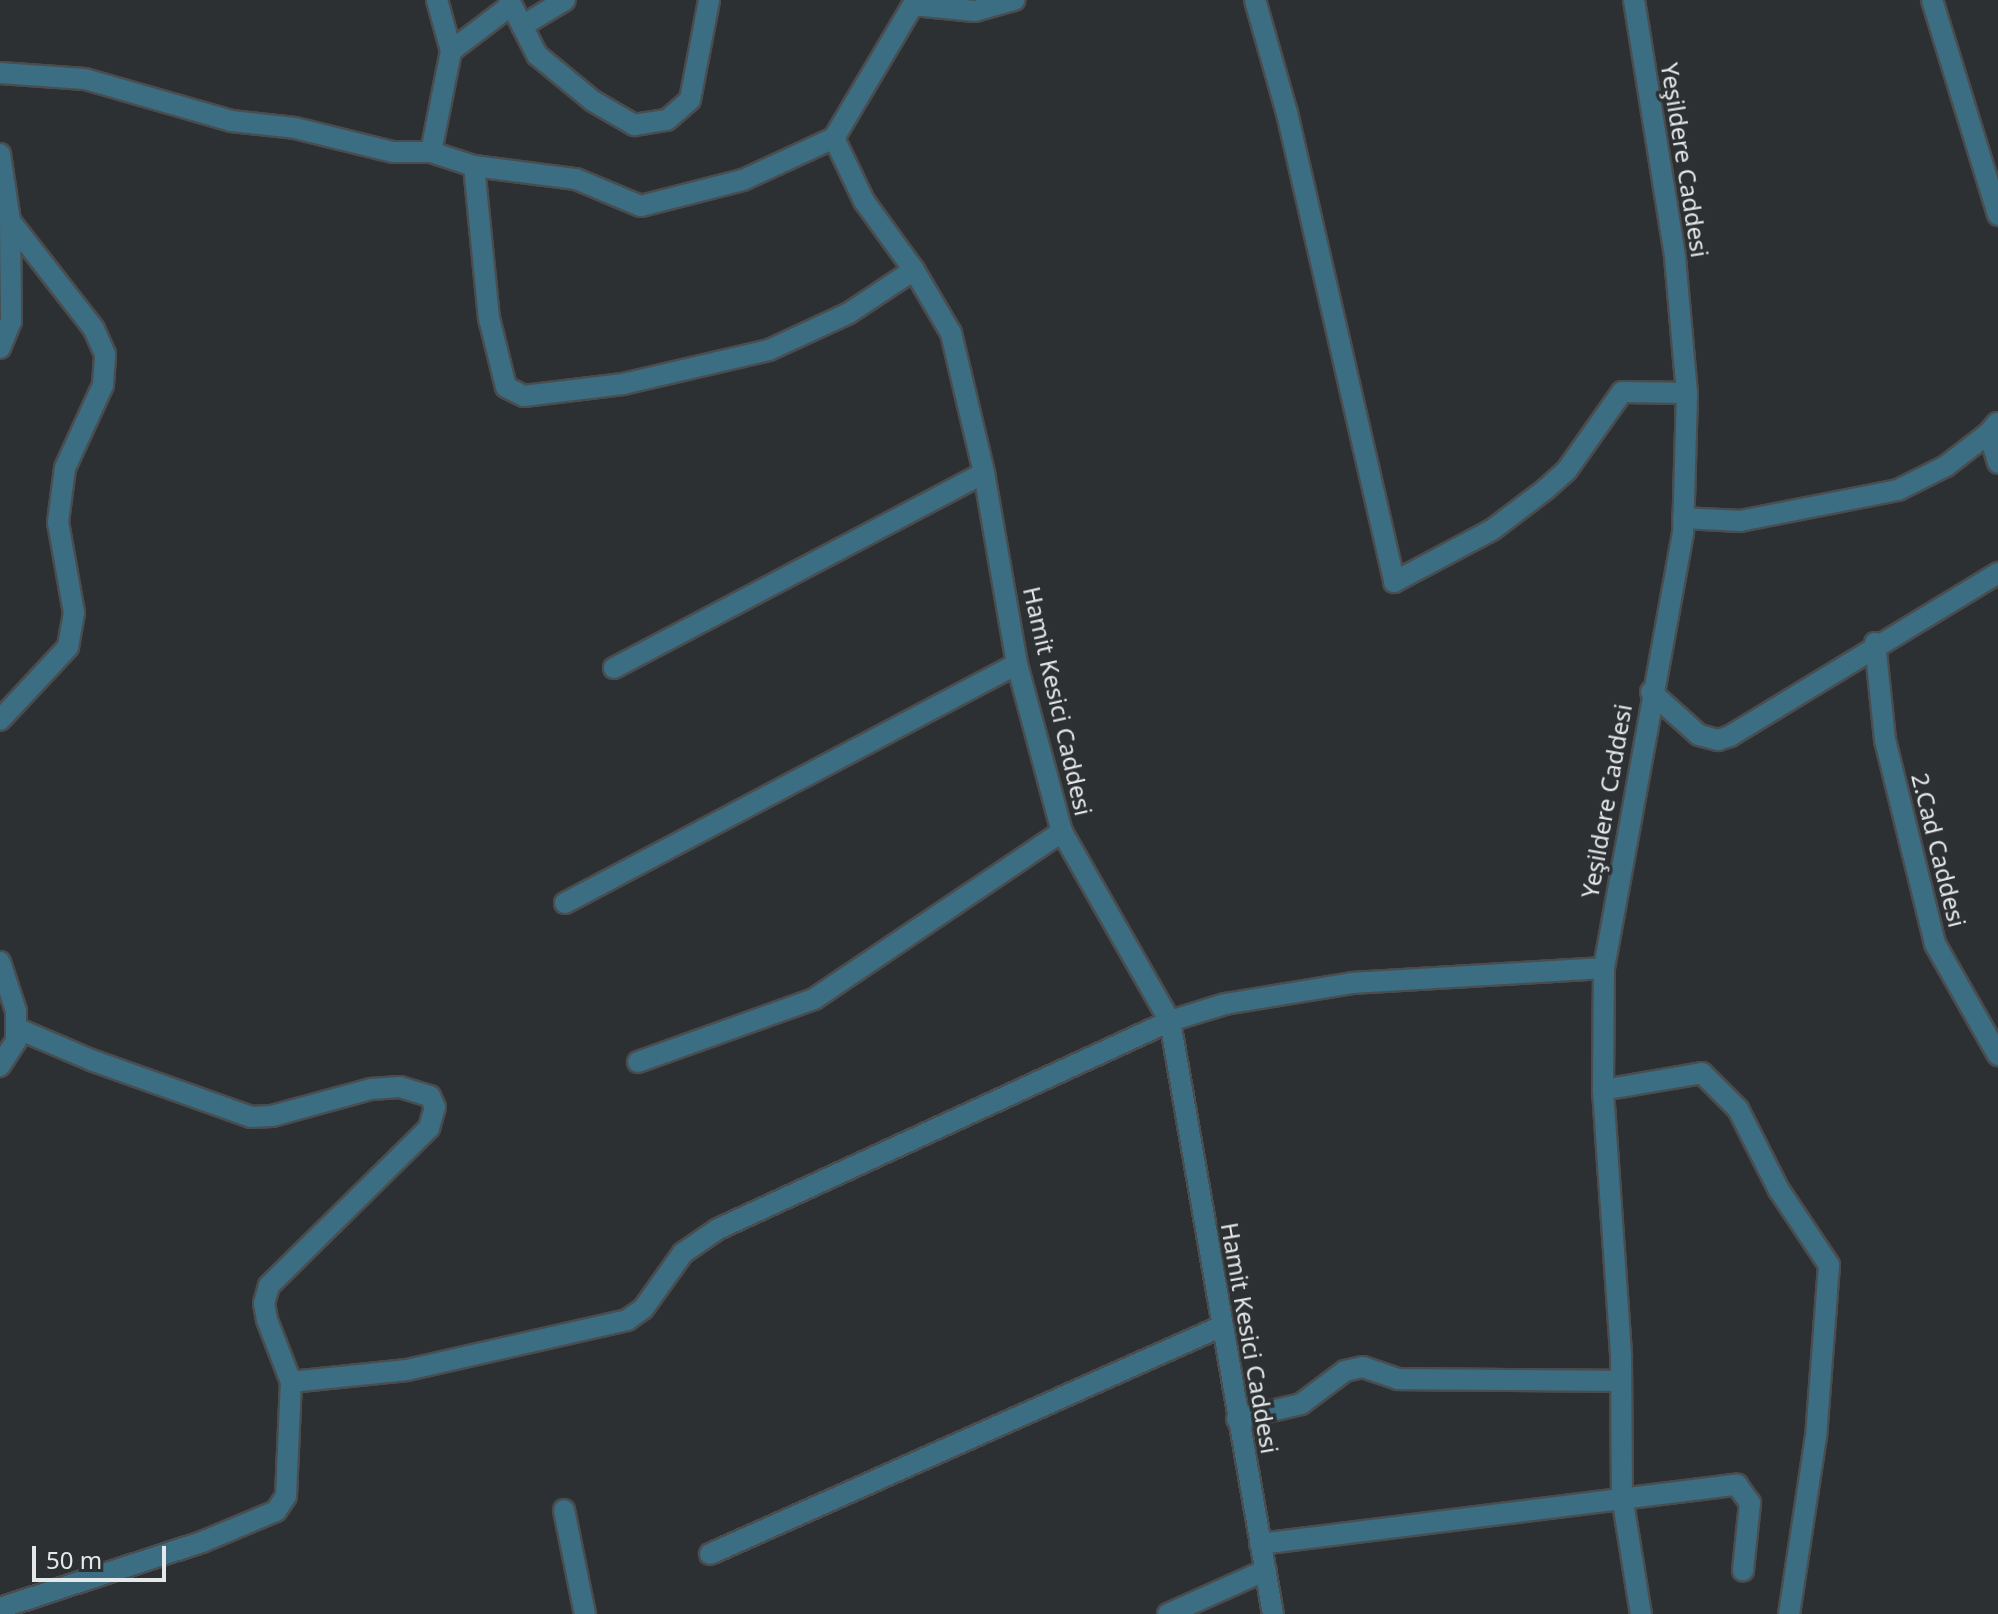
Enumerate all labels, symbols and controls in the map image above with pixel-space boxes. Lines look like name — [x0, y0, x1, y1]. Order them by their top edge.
street label: Yeşildere Caddesi — [1655, 61, 1715, 259]
street label: Hamit Kesici Caddesi — [1018, 584, 1098, 818]
street label: Yeşildere Caddesi — [1575, 702, 1637, 900]
street label: 2.Cad Caddesi — [1906, 770, 1972, 930]
street label: Hamit Kesici Caddesi — [1215, 1220, 1285, 1456]
scale bar — [36, 1530, 170, 1580]
text: 50 m — [46, 1543, 102, 1576]

